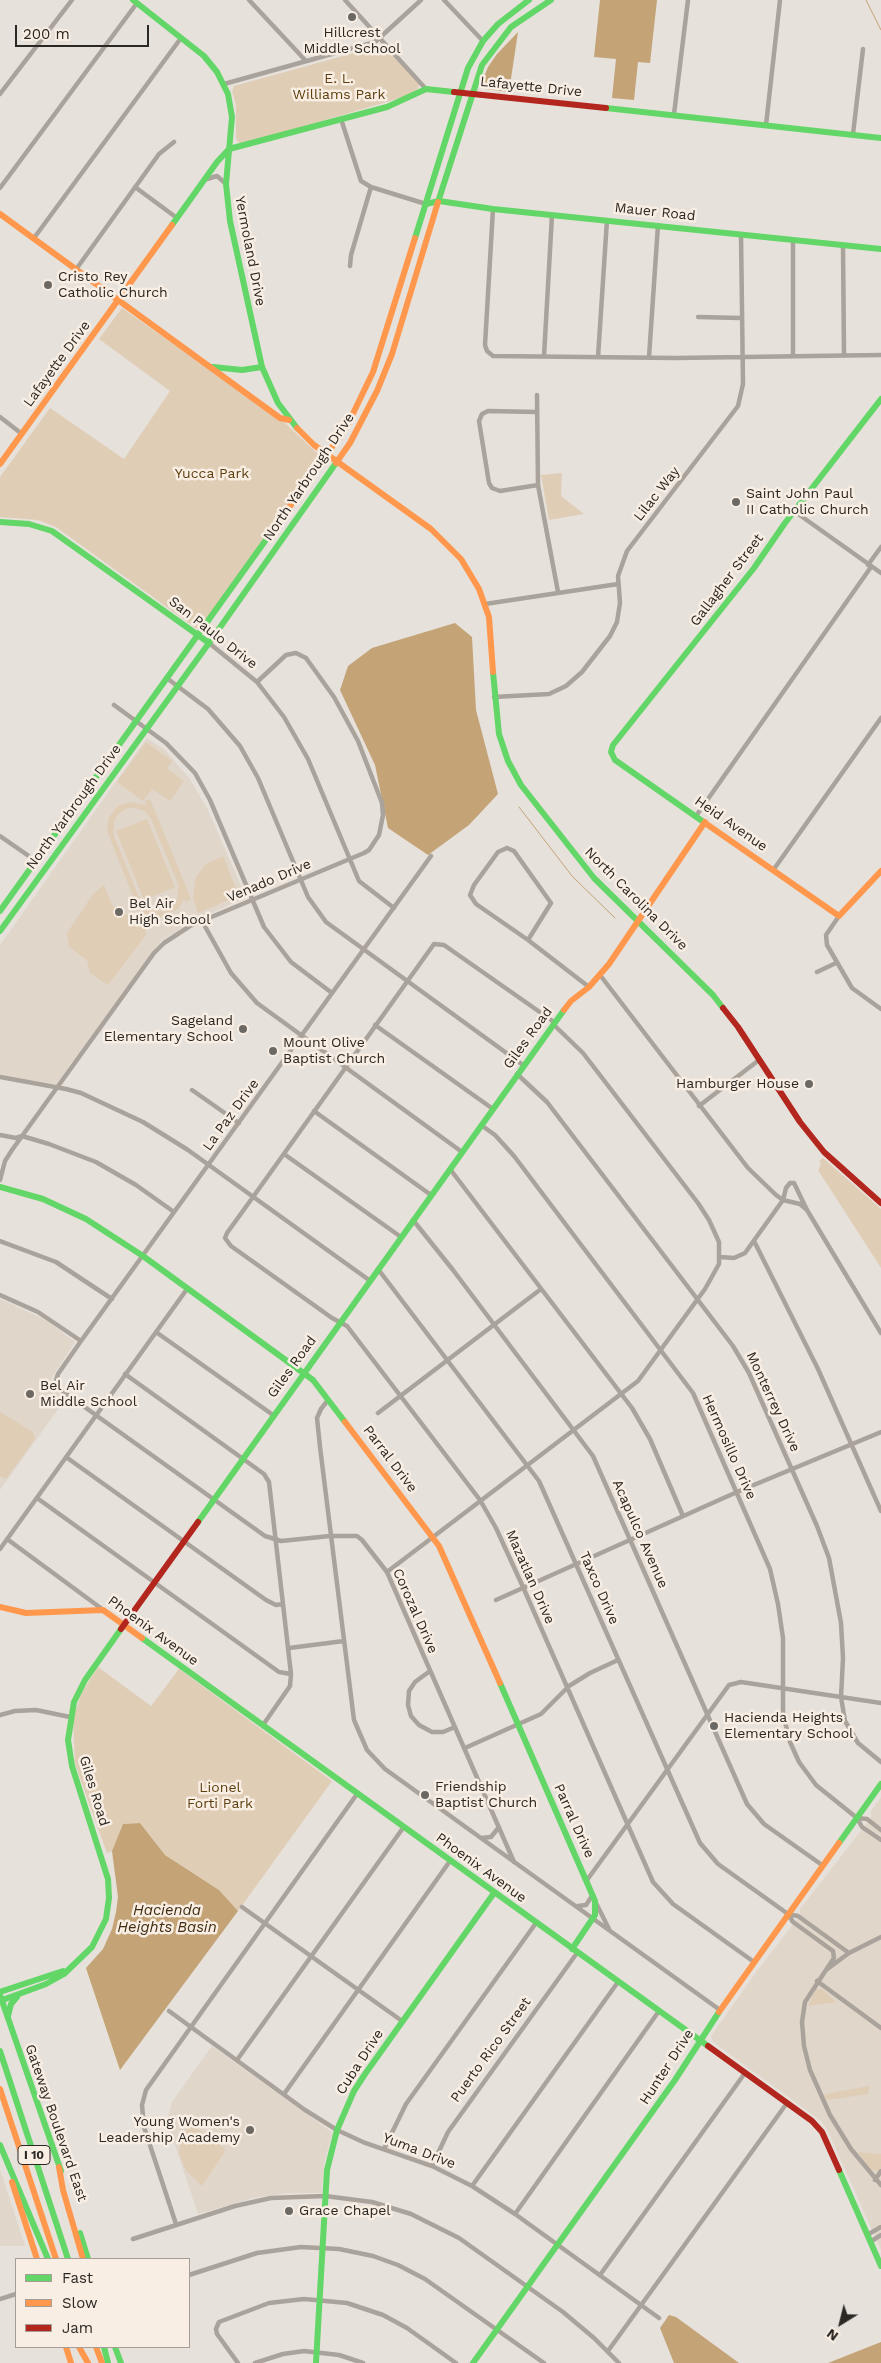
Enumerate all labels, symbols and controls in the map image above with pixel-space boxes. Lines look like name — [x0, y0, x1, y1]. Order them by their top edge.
marker: Hillcrest Middle School — [346, 11, 358, 23]
scale bar — [18, 15, 151, 47]
text: 200 m — [23, 25, 70, 43]
place label: Hillcrest Middle School — [304, 25, 400, 58]
park label: E. L. Williams Park — [292, 71, 386, 104]
street label: Lafayette Drive — [479, 73, 583, 101]
street label: Yermoland Drive — [231, 195, 269, 307]
street label: Mauer Road — [614, 199, 696, 225]
place label: Cristo Rey Catholic Church — [58, 269, 168, 302]
marker: Cristo Rey Catholic Church — [42, 279, 54, 291]
street label: Lafayette Drive — [20, 318, 94, 410]
street label: North Yarbrough Drive — [260, 410, 358, 544]
street label: Lilac Way — [631, 463, 683, 525]
park label: Yucca Park — [175, 466, 249, 482]
place label: Saint John Paul II Catholic Church — [746, 486, 869, 518]
marker: Saint John Paul II Catholic Church — [730, 496, 742, 508]
street label: Gallagher Street — [687, 530, 767, 630]
street label: San Paulo Drive — [165, 593, 261, 673]
street label: North Yarbrough Drive — [23, 741, 125, 873]
street label: Heid Avenue — [691, 793, 771, 855]
street label: North Carolina Drive — [581, 844, 691, 954]
street label: Venado Drive — [224, 856, 314, 906]
place label: Bel Air High School — [129, 896, 210, 929]
marker: Bel Air High School — [113, 906, 125, 918]
street label: Giles Road — [500, 1004, 556, 1072]
place label: Sageland Elementary School — [104, 1013, 233, 1046]
marker: Sageland Elementary School — [237, 1023, 249, 1035]
place label: Mount Olive Baptist Church — [283, 1035, 385, 1068]
marker: Mount Olive Baptist Church — [267, 1045, 279, 1057]
street label: La Paz Drive — [199, 1076, 263, 1154]
place label: Hamburger House — [676, 1076, 799, 1092]
marker: Hamburger House — [803, 1078, 815, 1090]
street label: Giles Road — [264, 1333, 320, 1401]
street label: Monterrey Drive — [742, 1349, 804, 1455]
place label: Bel Air Middle School — [40, 1378, 137, 1410]
marker: Bel Air Middle School — [24, 1388, 36, 1400]
street label: Hermosillo Drive — [698, 1392, 760, 1502]
street label: Parral Drive — [359, 1422, 421, 1496]
street label: Acapulco Avenue — [609, 1477, 671, 1591]
street label: Mazatlan Drive — [502, 1527, 558, 1627]
street label: Taxco Drive — [575, 1549, 623, 1627]
street label: Corozal Drive — [389, 1566, 441, 1656]
street label: Phoenix Avenue — [104, 1593, 202, 1669]
place label: Hacienda Heights Elementary School — [724, 1710, 853, 1742]
marker: Hacienda Heights Elementary School — [708, 1720, 720, 1732]
street label: Giles Road — [75, 1754, 113, 1828]
place label: Friendship Baptist Church — [435, 1779, 537, 1811]
park label: Lionel Forti Park — [187, 1780, 253, 1812]
street label: Parral Drive — [550, 1781, 598, 1861]
marker: Friendship Baptist Church — [419, 1789, 431, 1801]
street label: Phoenix Avenue — [432, 1830, 530, 1906]
water label: Hacienda Heights Basin — [117, 1902, 217, 1937]
street label: Puerto Rico Street — [447, 1994, 535, 2106]
street label: Cuba Drive — [333, 2026, 387, 2098]
street label: Hunter Drive — [636, 2026, 698, 2108]
street label: Gateway Boulevard East — [21, 2042, 91, 2204]
place label: Young Women's Leadership Academy — [98, 2114, 240, 2146]
marker: Young Women's Leadership Academy — [244, 2124, 256, 2136]
street label: Yuma Drive — [380, 2129, 458, 2173]
road number: I 10 — [18, 2146, 50, 2164]
place label: Grace Chapel — [299, 2203, 391, 2219]
marker: Grace Chapel — [283, 2205, 295, 2217]
legend — [15, 2258, 190, 2348]
text: Fast — [62, 2269, 93, 2287]
text: Slow — [62, 2294, 98, 2312]
north arrow — [816, 2298, 866, 2348]
text: Jam — [62, 2319, 93, 2337]
text: N — [823, 2326, 841, 2345]

